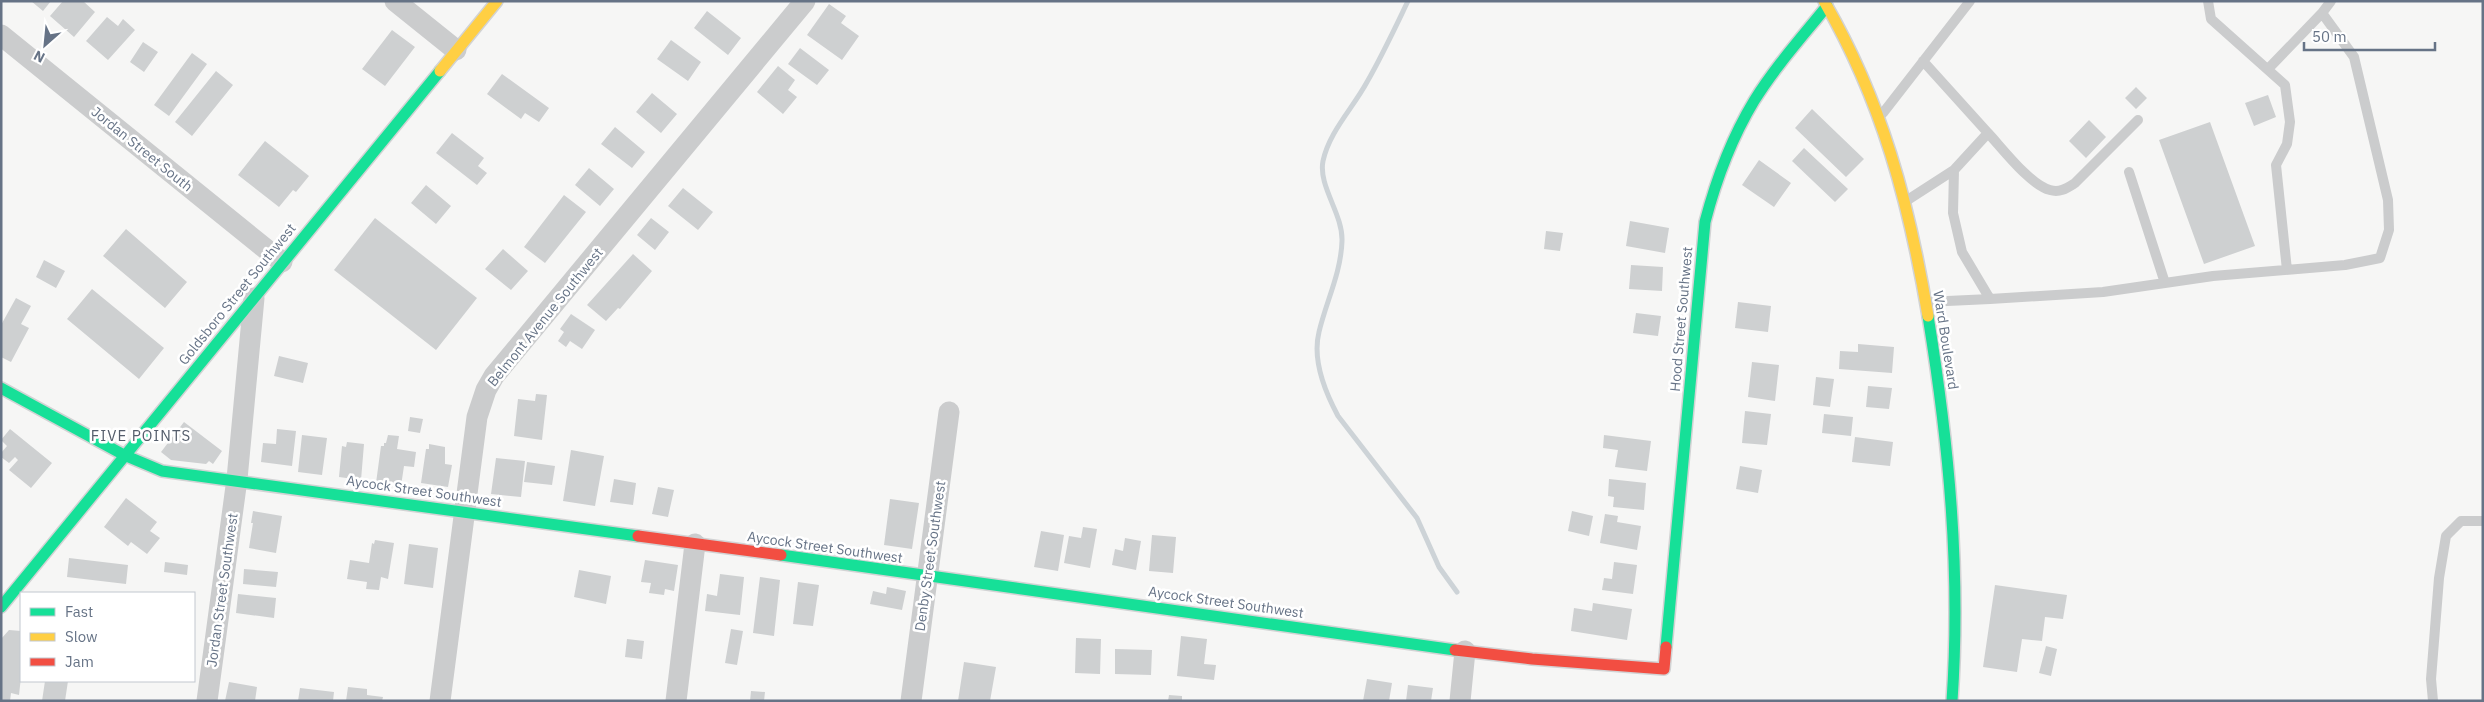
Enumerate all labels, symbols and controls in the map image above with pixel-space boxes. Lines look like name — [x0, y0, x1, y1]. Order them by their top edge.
north arrow — [20, 20, 70, 70]
scale bar — [2304, 20, 2435, 52]
text: 50 m — [2312, 27, 2347, 46]
text: N — [30, 46, 48, 67]
street label: Jordan Street South — [88, 103, 196, 195]
street label: Goldsboro Street Southwest — [174, 220, 300, 368]
street label: Belmont Avenue Southwest — [483, 244, 607, 390]
street label: Hood Street Southwest — [1666, 246, 1696, 392]
street label: Ward Boulevard — [1929, 289, 1963, 391]
district label: FIVE POINTS — [91, 426, 191, 445]
street label: Aycock Street Southwest — [345, 471, 503, 511]
street label: Denby Street Southwest — [911, 480, 949, 632]
street label: Jordan Street Southwest — [202, 512, 242, 668]
street label: Aycock Street Southwest — [746, 527, 904, 567]
street label: Aycock Street Southwest — [1147, 582, 1305, 622]
legend — [20, 592, 195, 682]
text: Fast — [65, 602, 93, 621]
text: Slow — [65, 627, 98, 646]
text: Jam — [65, 652, 94, 671]

